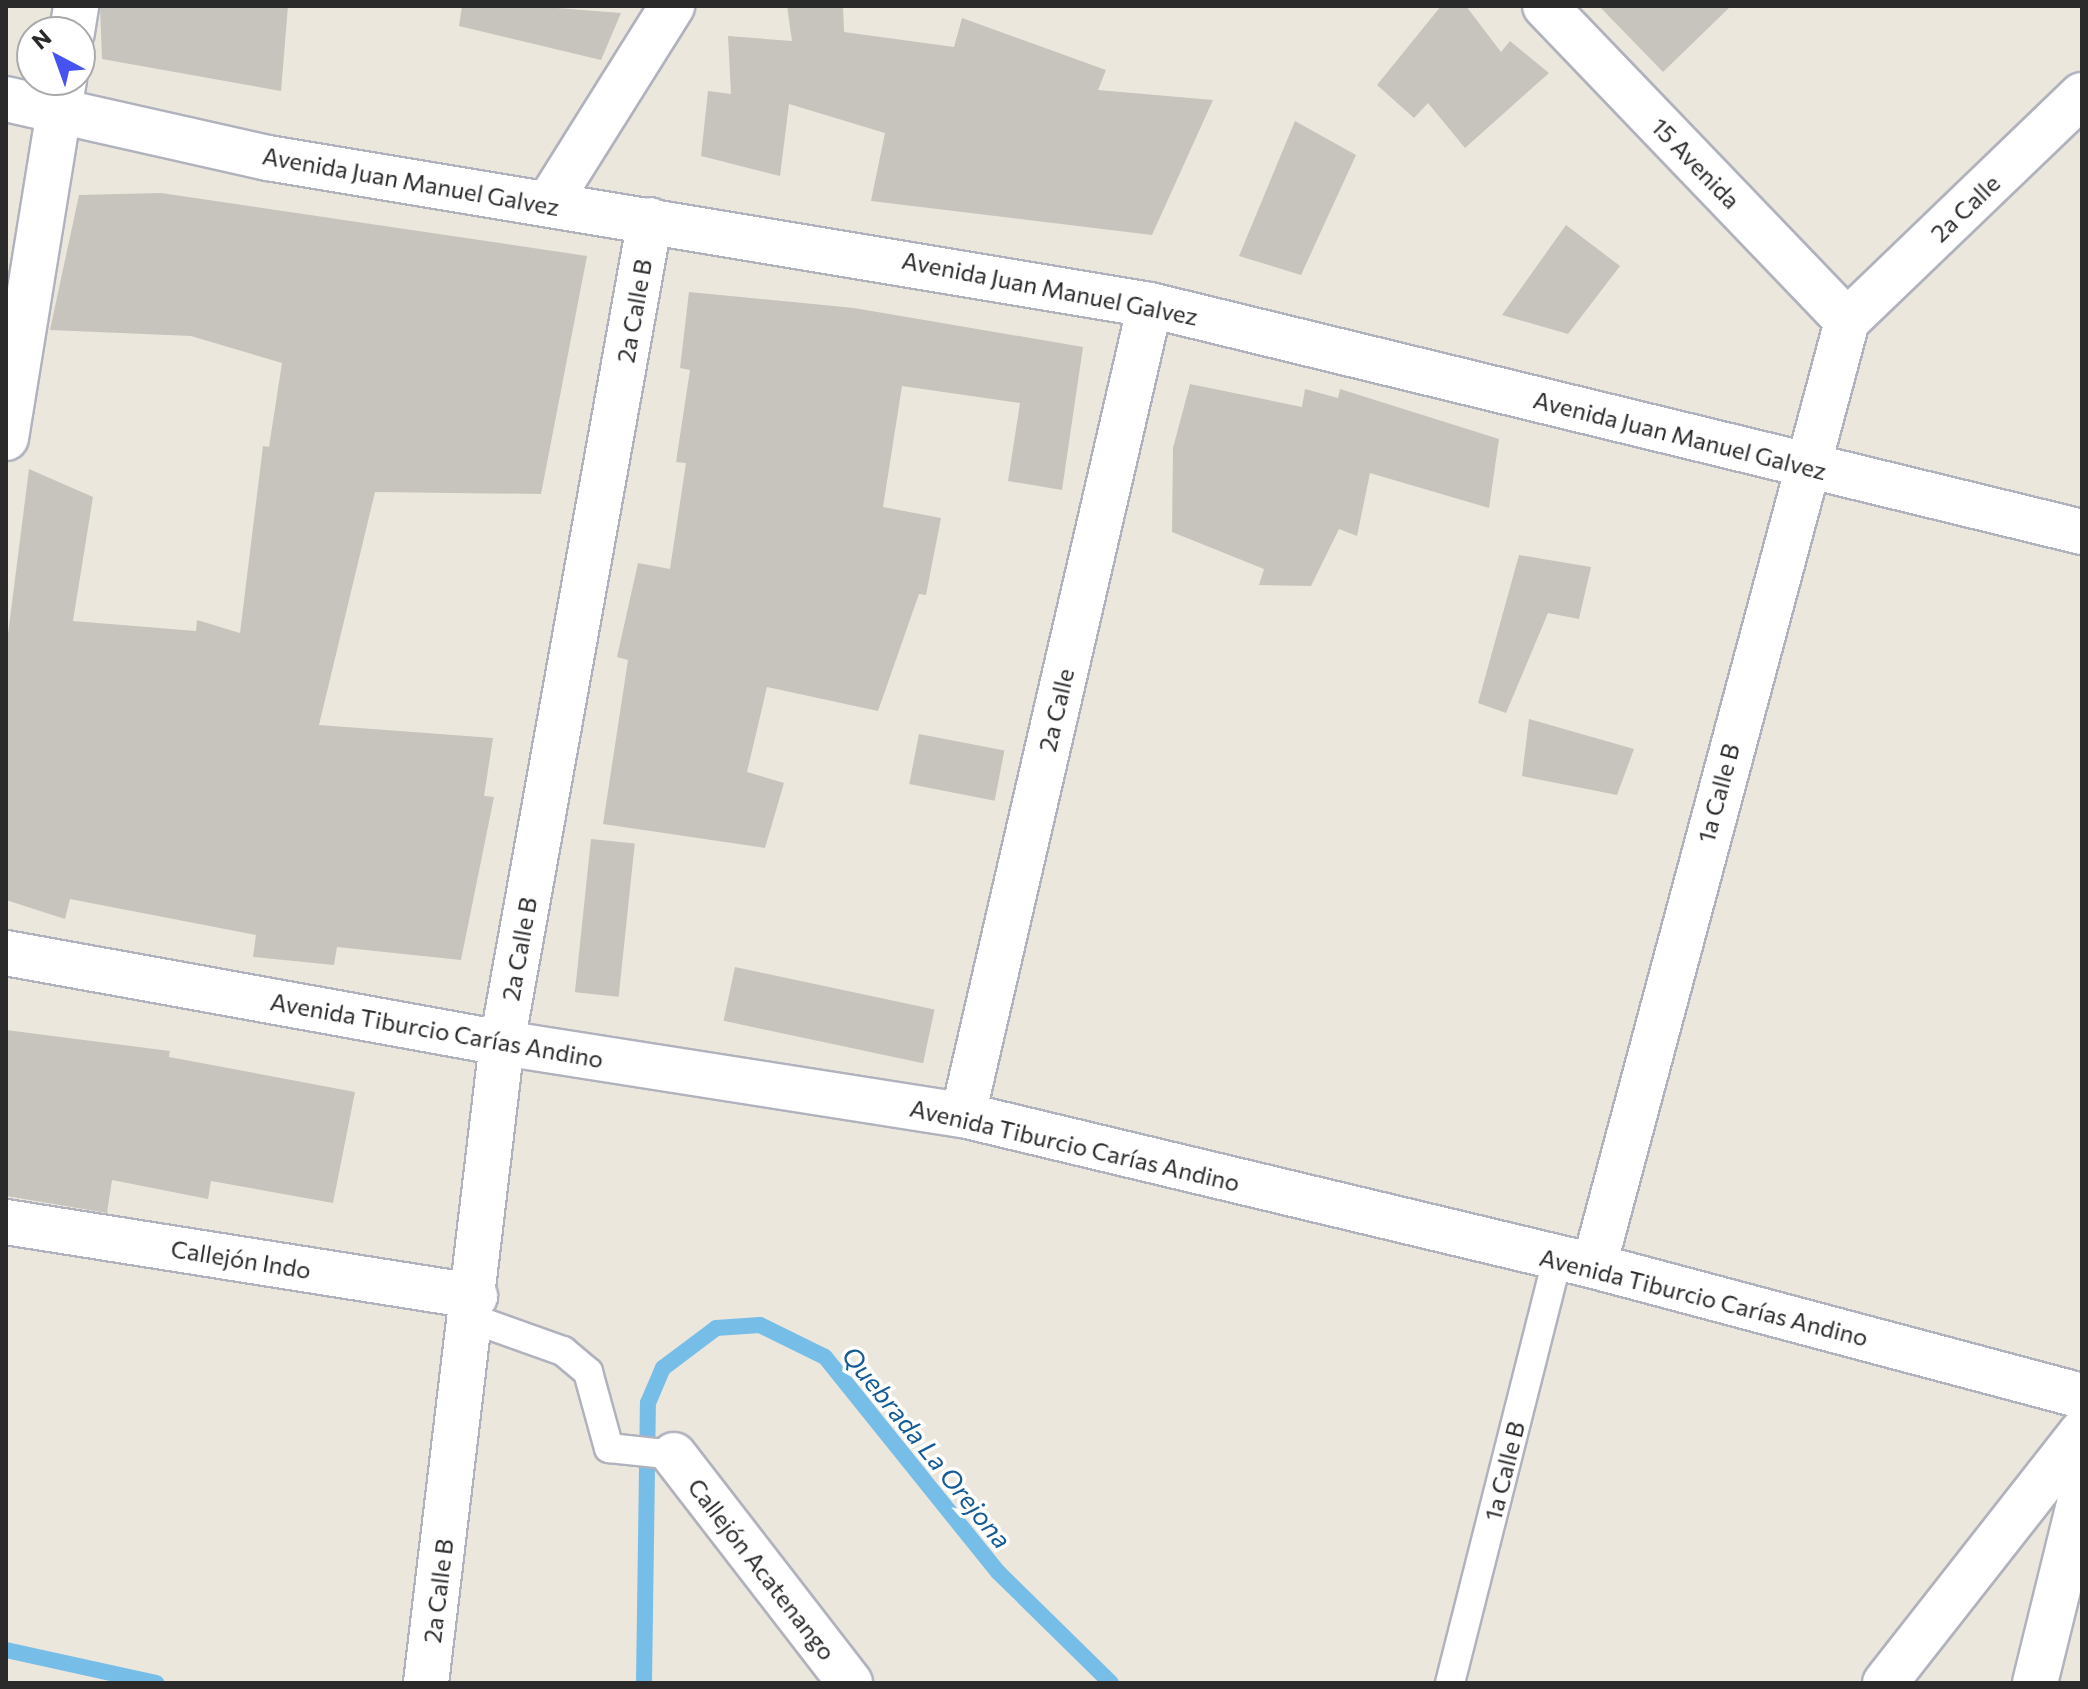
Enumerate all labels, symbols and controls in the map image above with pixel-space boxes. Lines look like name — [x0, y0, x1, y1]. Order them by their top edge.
north arrow — [16, 16, 96, 96]
text: N — [26, 23, 56, 55]
street label: 15 Avenida — [1646, 112, 1746, 214]
street label: Avenida Juan Manuel Galvez — [260, 141, 562, 221]
street label: 2a Calle — [1925, 168, 2005, 248]
street label: Avenida Juan Manuel Galvez — [900, 245, 1200, 331]
street label: 2a Calle B — [611, 257, 657, 365]
street label: Avenida Juan Manuel Galvez — [1531, 385, 1829, 485]
street label: 2a Calle — [1032, 666, 1080, 754]
street label: 1a Calle B — [1691, 740, 1745, 846]
street label: 2a Calle B — [496, 895, 542, 1003]
street label: Avenida Tiburcio Carías Andino — [268, 987, 606, 1073]
street label: Avenida Tiburcio Carías Andino — [907, 1093, 1243, 1197]
street label: Callejón Indo — [169, 1234, 313, 1284]
street label: Avenida Tiburcio Carías Andino — [1537, 1242, 1871, 1352]
water label: Quebrada La Orejona — [836, 1340, 1018, 1554]
street label: 1a Calle B — [1478, 1418, 1530, 1524]
street label: Callejón Acatenango — [682, 1472, 842, 1666]
street label: 2a Calle B — [417, 1537, 459, 1645]

